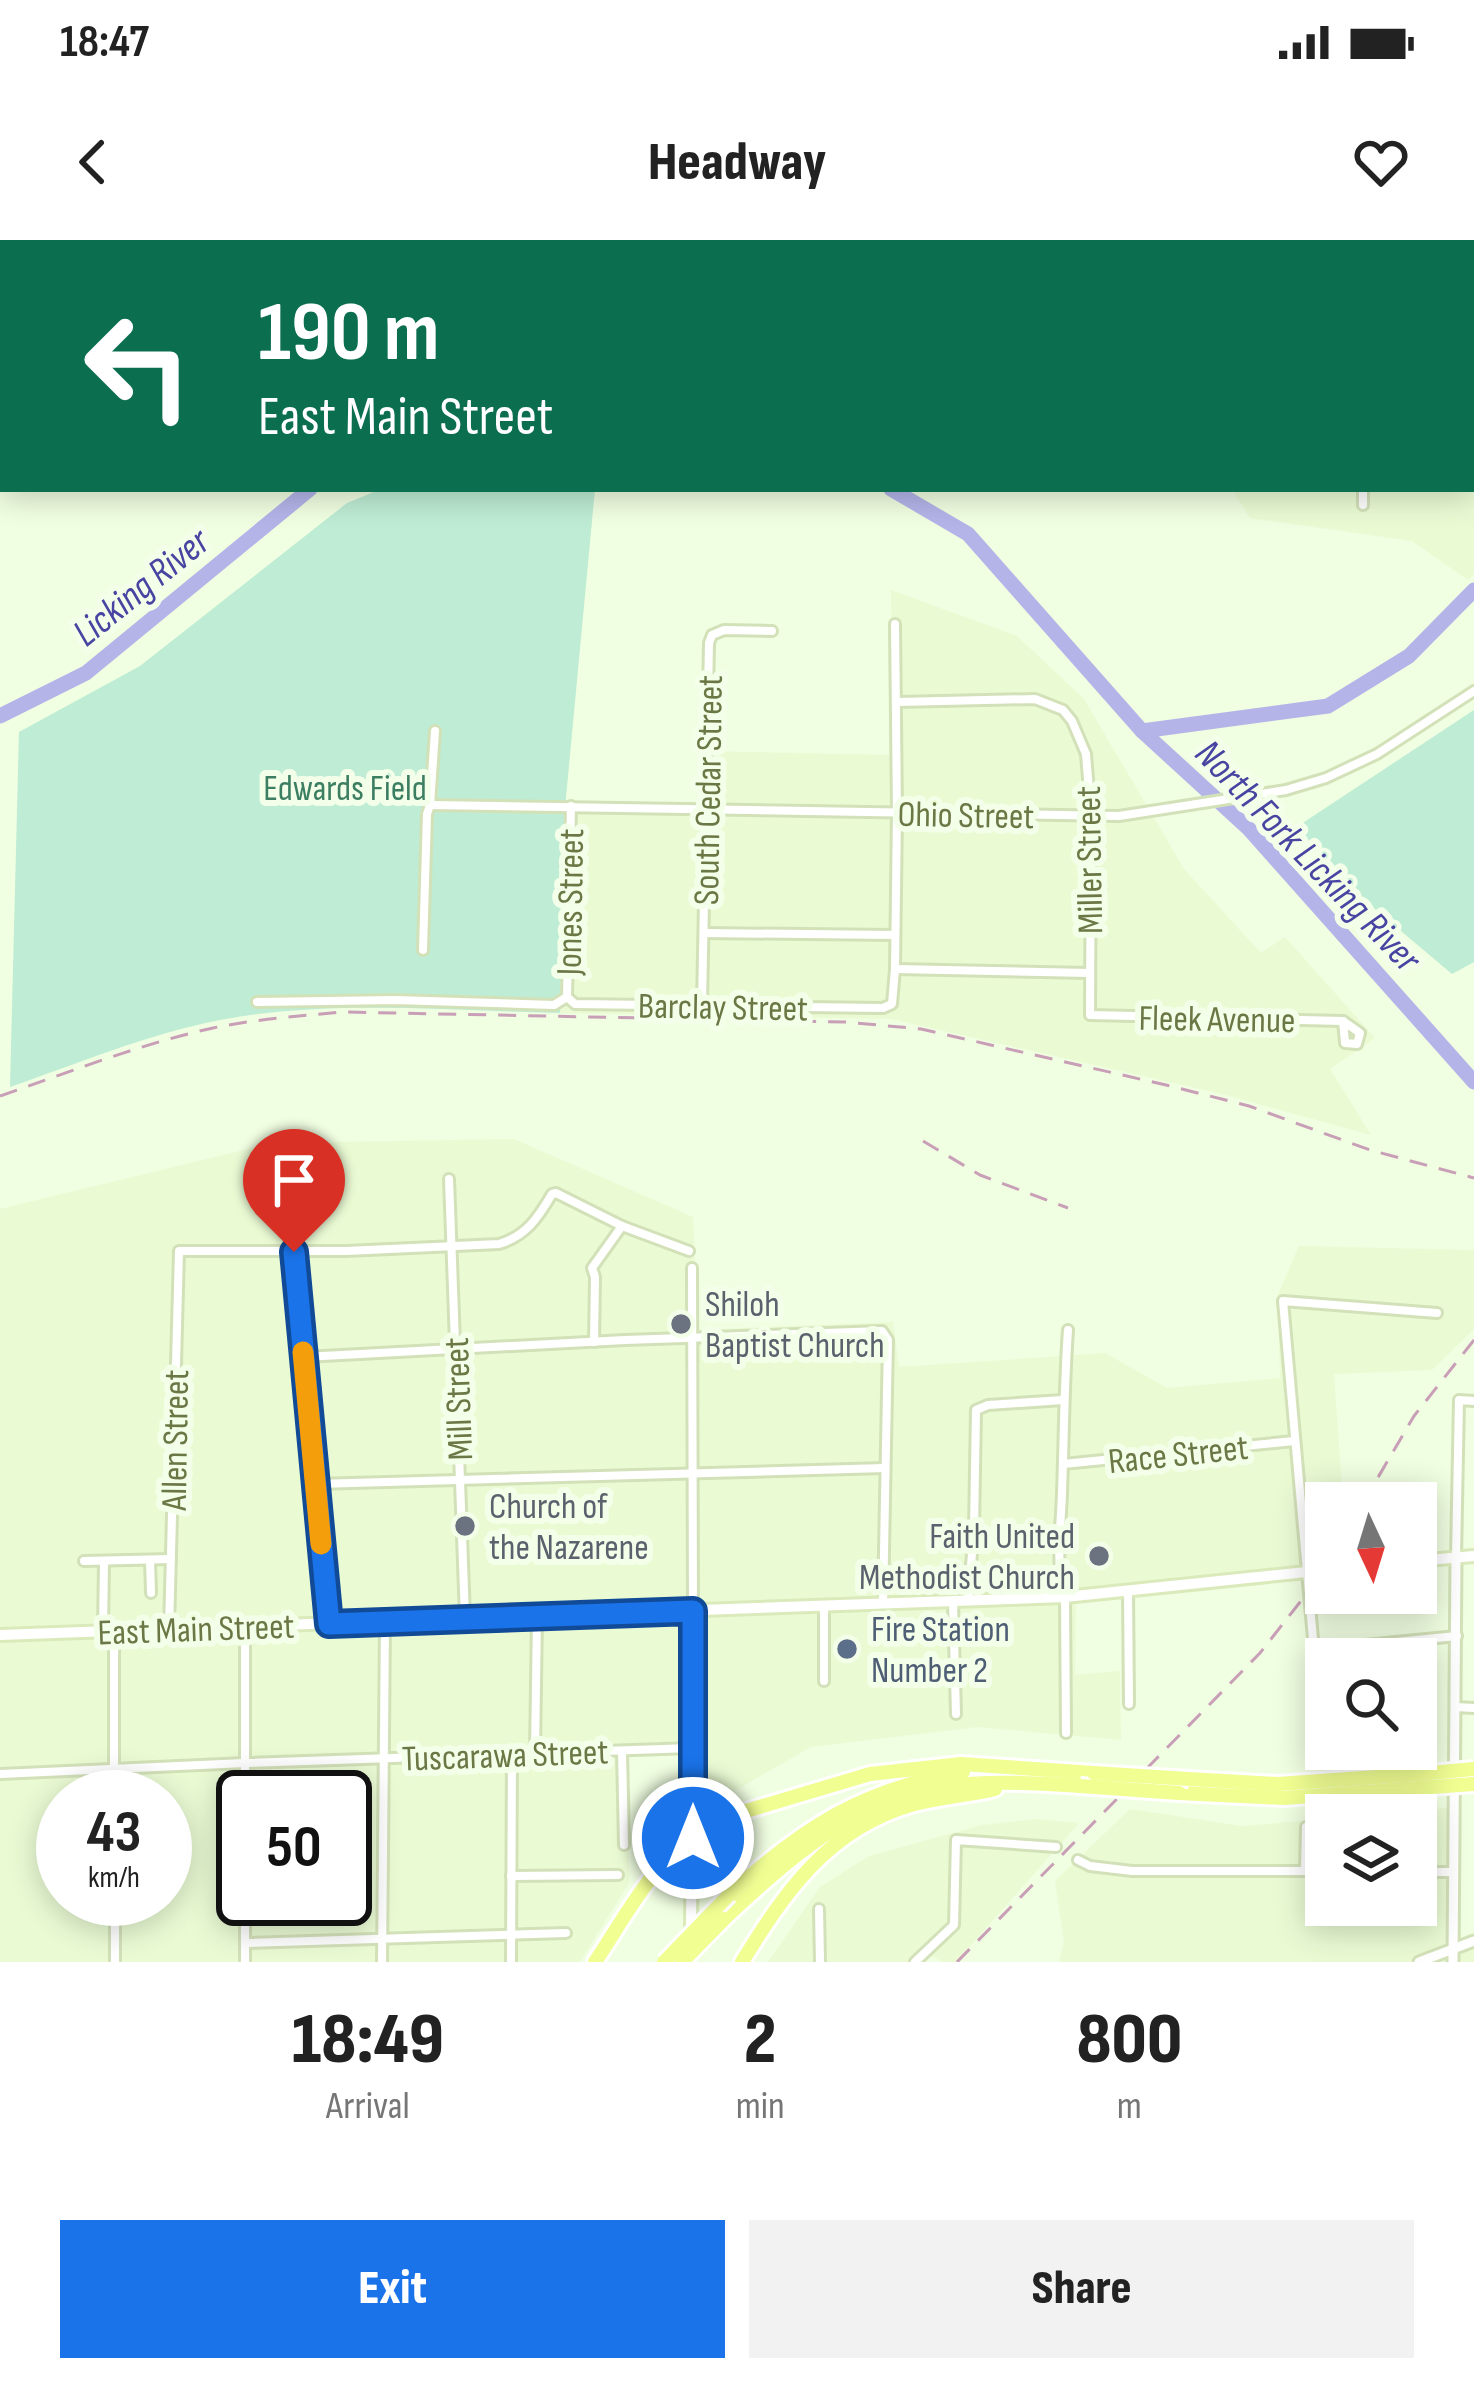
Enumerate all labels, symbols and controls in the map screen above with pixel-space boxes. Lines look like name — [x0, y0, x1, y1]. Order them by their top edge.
text: 18:47 — [60, 15, 149, 70]
icon: back — [60, 129, 126, 195]
icon: heart — [1348, 129, 1414, 195]
text: Headway — [648, 130, 826, 195]
text: 190 m — [258, 283, 440, 384]
icon: left — [60, 288, 216, 444]
text: East Main Street — [258, 385, 553, 450]
water label: Licking River — [64, 518, 221, 657]
street label: South Cedar Street — [686, 675, 733, 905]
water label: North Fork Licking River — [1185, 731, 1431, 984]
park label: Edwards Field — [263, 768, 427, 811]
street label: Miller Street — [1068, 786, 1113, 934]
street label: Ohio Street — [897, 794, 1035, 839]
street label: Jones Street — [549, 828, 594, 977]
street label: Barclay Street — [638, 986, 808, 1031]
street label: Fleek Avenue — [1138, 998, 1296, 1043]
pin — [243, 1129, 345, 1252]
icon: arrive — [261, 1147, 327, 1213]
place label: Shiloh Baptist Church — [705, 1284, 885, 1368]
marker: Shiloh Baptist Church — [668, 1311, 694, 1337]
street label: Mill Street — [436, 1337, 483, 1461]
street label: Allen Street — [154, 1369, 199, 1512]
street label: Race Street — [1106, 1427, 1250, 1484]
north arrow — [1305, 1482, 1437, 1614]
map controls — [1305, 1482, 1437, 1926]
place label: Church of the Nazarene — [489, 1486, 649, 1570]
marker: Church of the Nazarene — [452, 1513, 478, 1539]
place label: Faith United Methodist Church — [859, 1516, 1075, 1600]
marker: Faith United Methodist Church — [1086, 1543, 1112, 1569]
street label: East Main Street — [97, 1606, 295, 1655]
place label: Fire Station Number 2 — [871, 1609, 1010, 1693]
marker: Fire Station Number 2 — [834, 1636, 860, 1662]
button: search — [1305, 1638, 1437, 1770]
street label: Tuscarawa Street — [401, 1731, 609, 1782]
speed limit sign: 50 — [216, 1770, 372, 1926]
position arrow — [630, 1775, 756, 1901]
button: layers — [1305, 1794, 1437, 1926]
text: 43 — [87, 1797, 141, 1869]
text: km/h — [88, 1860, 140, 1896]
text: 18:49 — [292, 1997, 444, 2084]
text: 2 — [744, 1997, 776, 2084]
text: 800 — [1076, 1997, 1182, 2084]
text: Arrival — [326, 2083, 410, 2130]
text: min — [736, 2083, 785, 2130]
text: m — [1117, 2083, 1142, 2130]
button: Exit — [60, 2220, 725, 2358]
button: Share — [749, 2220, 1414, 2358]

